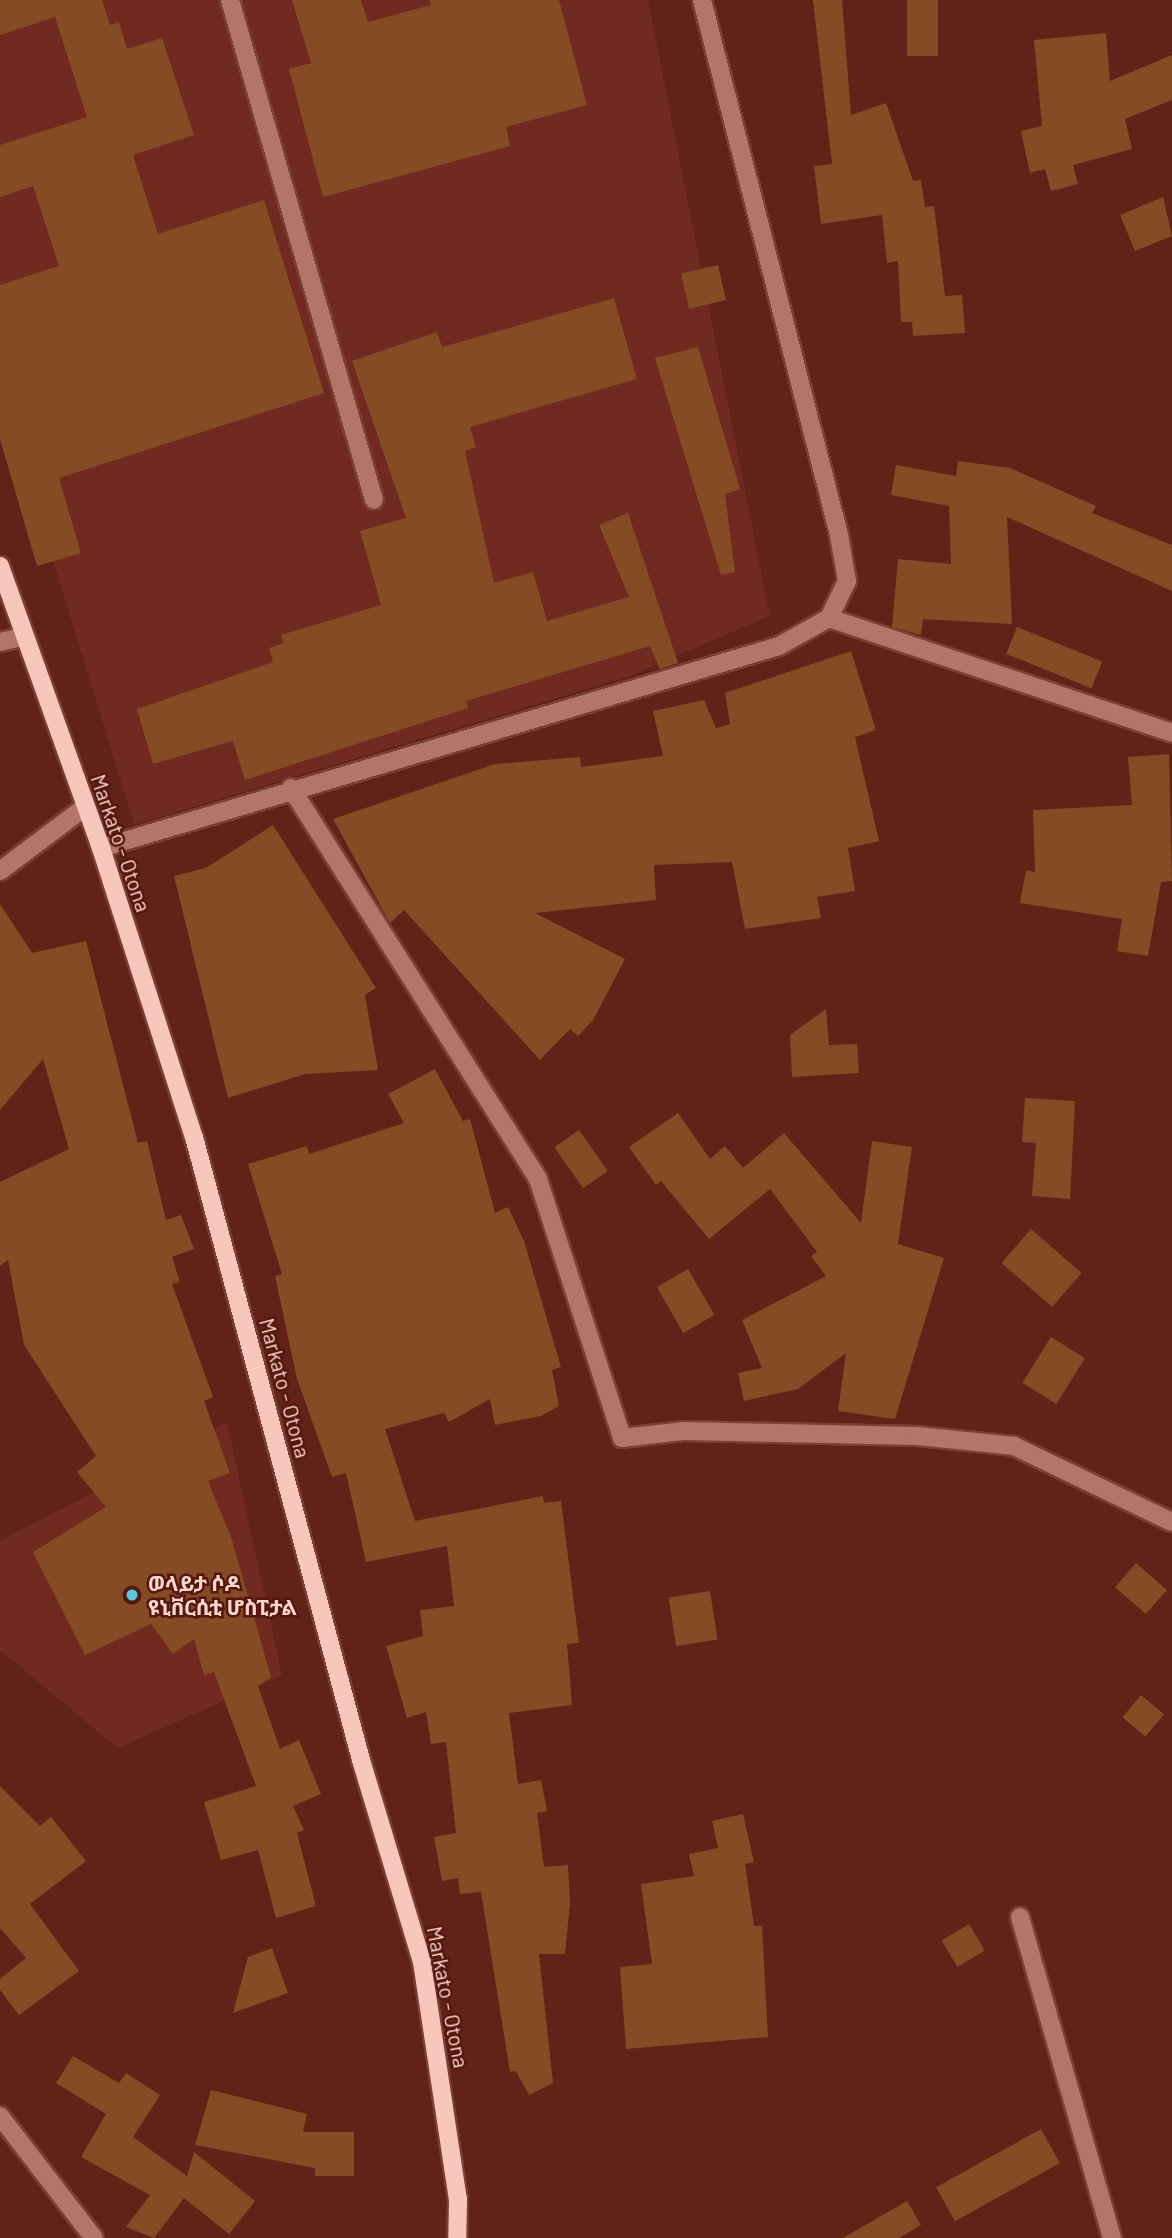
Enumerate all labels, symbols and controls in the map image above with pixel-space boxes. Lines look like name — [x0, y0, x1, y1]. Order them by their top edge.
street label: Markato - Otona — [86, 771, 156, 915]
street label: Markato - Otona — [254, 1315, 316, 1461]
place label: ወላይታ ሶዶ ዩኒቨርሲቲ ሆስፒታል — [148, 1570, 297, 1620]
marker: ወላይታ ሶዶ ዩኒቨርሲቲ ሆስፒታል — [122, 1585, 142, 1605]
street label: Markato - Otona — [422, 1924, 474, 2070]

